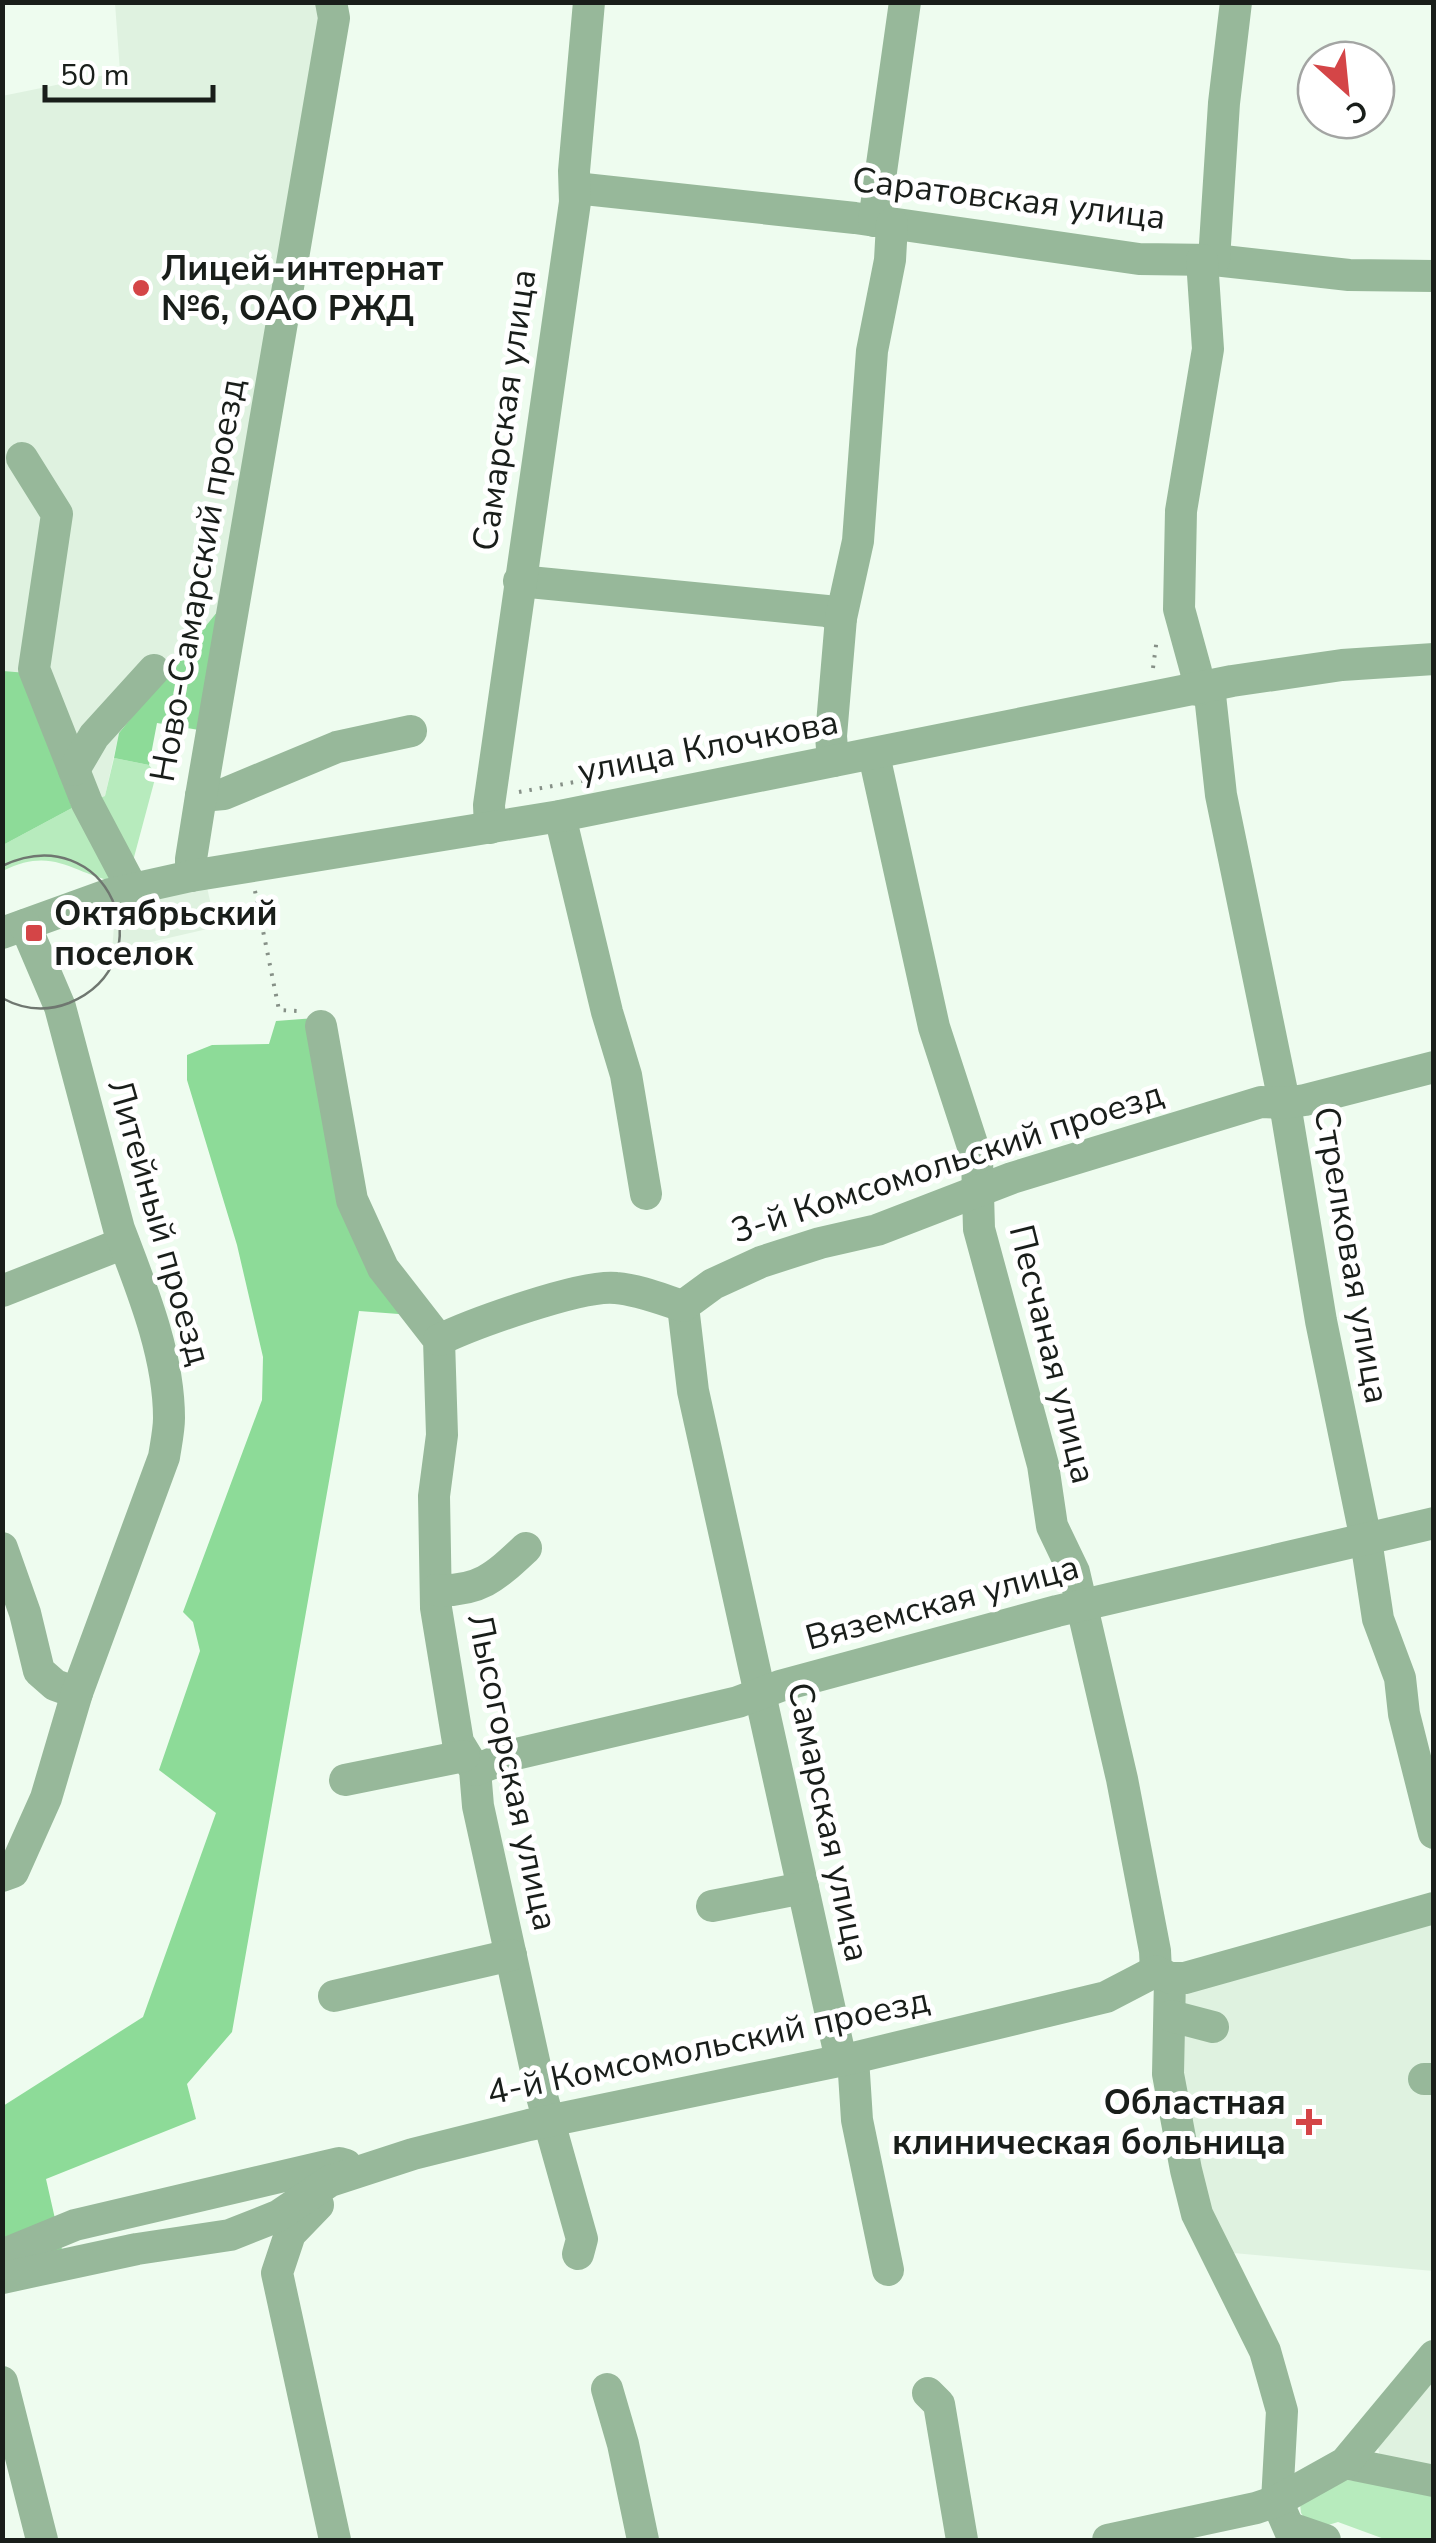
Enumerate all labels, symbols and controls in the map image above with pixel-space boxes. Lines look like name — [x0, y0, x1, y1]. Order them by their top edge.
scale bar — [45, 40, 212, 102]
north arrow — [1296, 40, 1396, 140]
text: 50 m — [60, 55, 129, 96]
text: С — [1340, 90, 1374, 133]
street label: Саратовская улица — [850, 156, 1168, 241]
place label: Лицей-интернат №6, ОАО РЖД — [161, 245, 444, 332]
street label: Самарская улица — [461, 266, 548, 554]
marker: Лицей-интернат №6, ОАО РЖД — [130, 277, 152, 299]
street label: Ново-Самарский проезд — [139, 375, 256, 785]
street label: улица Клочкова — [574, 698, 842, 795]
place label: Октябрьский поселок — [54, 890, 278, 977]
marker: Октябрьский поселок — [23, 922, 45, 944]
street label: 3-й Комсомольский проезд — [725, 1070, 1169, 1255]
street label: Литейный проезд — [96, 1074, 223, 1371]
street label: Стрелковая улица — [1302, 1103, 1401, 1407]
street label: Песчаная улица — [998, 1220, 1107, 1488]
street label: Вяземская улица — [800, 1543, 1084, 1662]
street label: Лысогорская улица — [456, 1609, 569, 1935]
street label: Самарская улица — [776, 1678, 881, 1966]
street label: 4-й Комсомольский проезд — [482, 1977, 934, 2116]
place label: Областная клиническая больница — [892, 2079, 1286, 2166]
marker: Областная клиническая больница — [1296, 2109, 1322, 2135]

